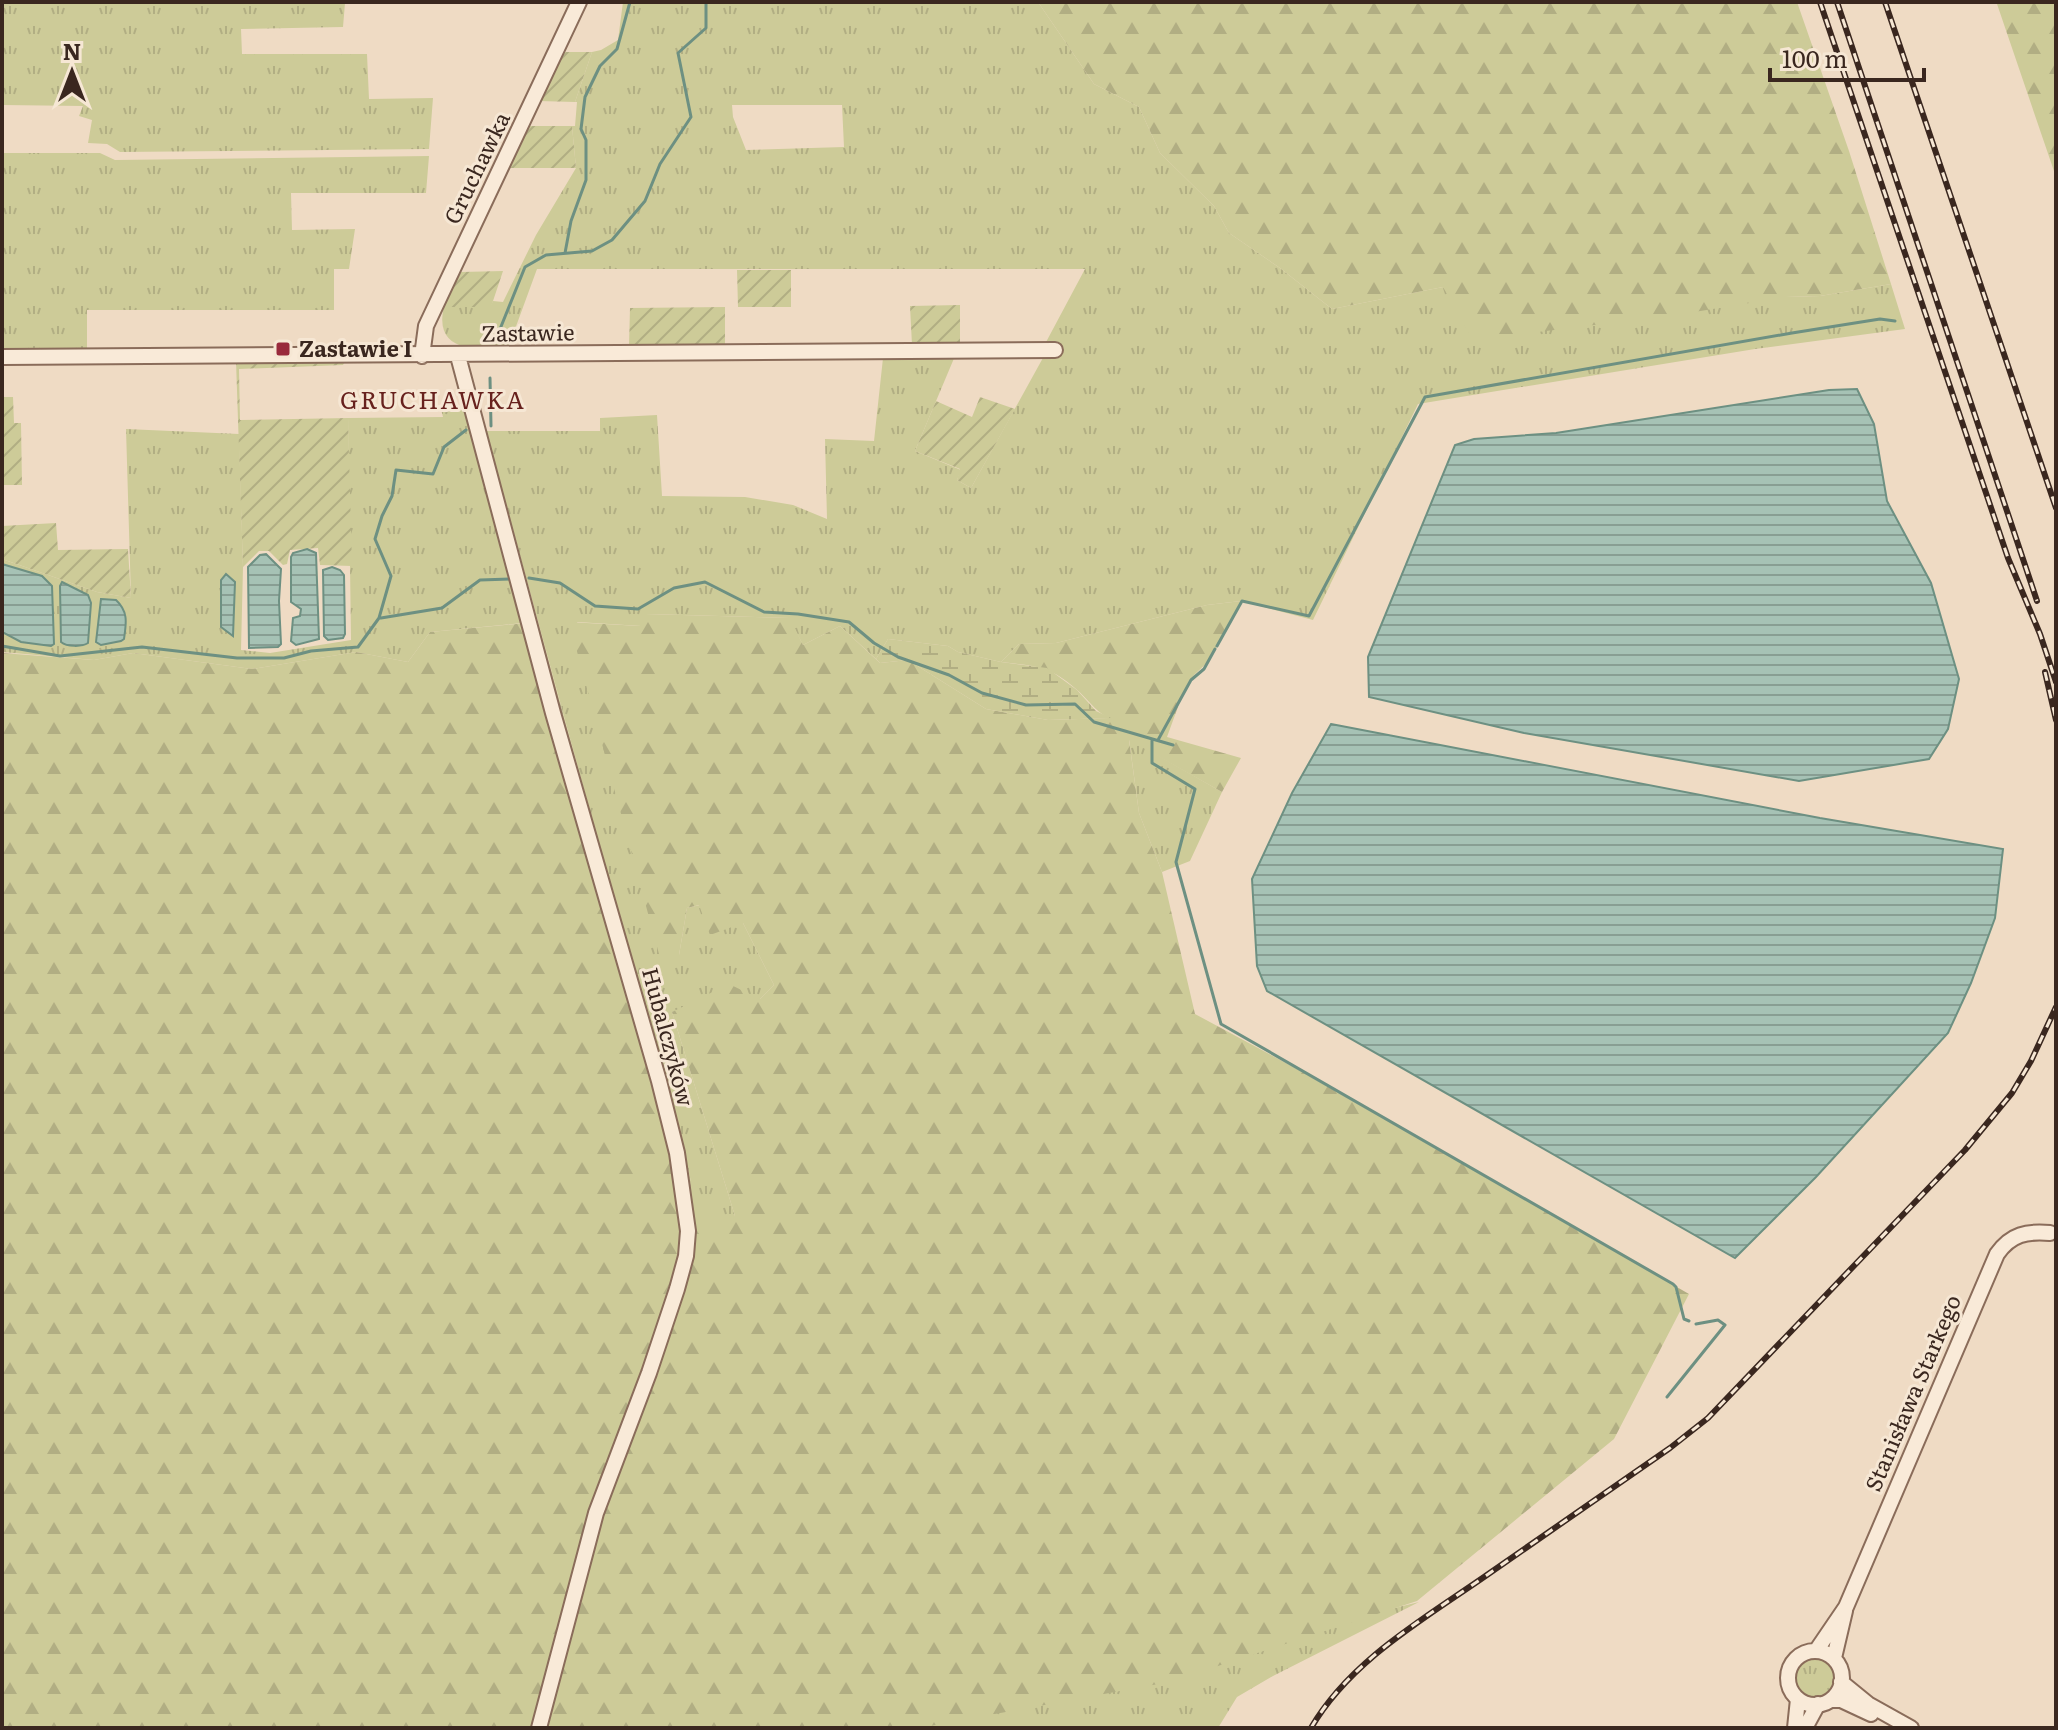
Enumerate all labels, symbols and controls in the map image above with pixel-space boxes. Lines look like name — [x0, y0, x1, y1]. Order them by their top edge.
north arrow — [32, 32, 112, 112]
scale bar — [1770, 32, 1924, 82]
text: N — [63, 34, 81, 67]
text: 100 m — [1782, 40, 1848, 75]
street label: Gruchawka — [434, 106, 517, 229]
street label: Zastawie — [481, 314, 575, 349]
place label: Zastawie I — [299, 331, 413, 364]
marker: Zastawie I — [274, 340, 292, 358]
district label: GRUCHAWKA — [340, 381, 526, 416]
street label: Hubalczyków — [635, 964, 704, 1110]
street label: Stanisława Starkego — [1855, 1289, 1968, 1496]

